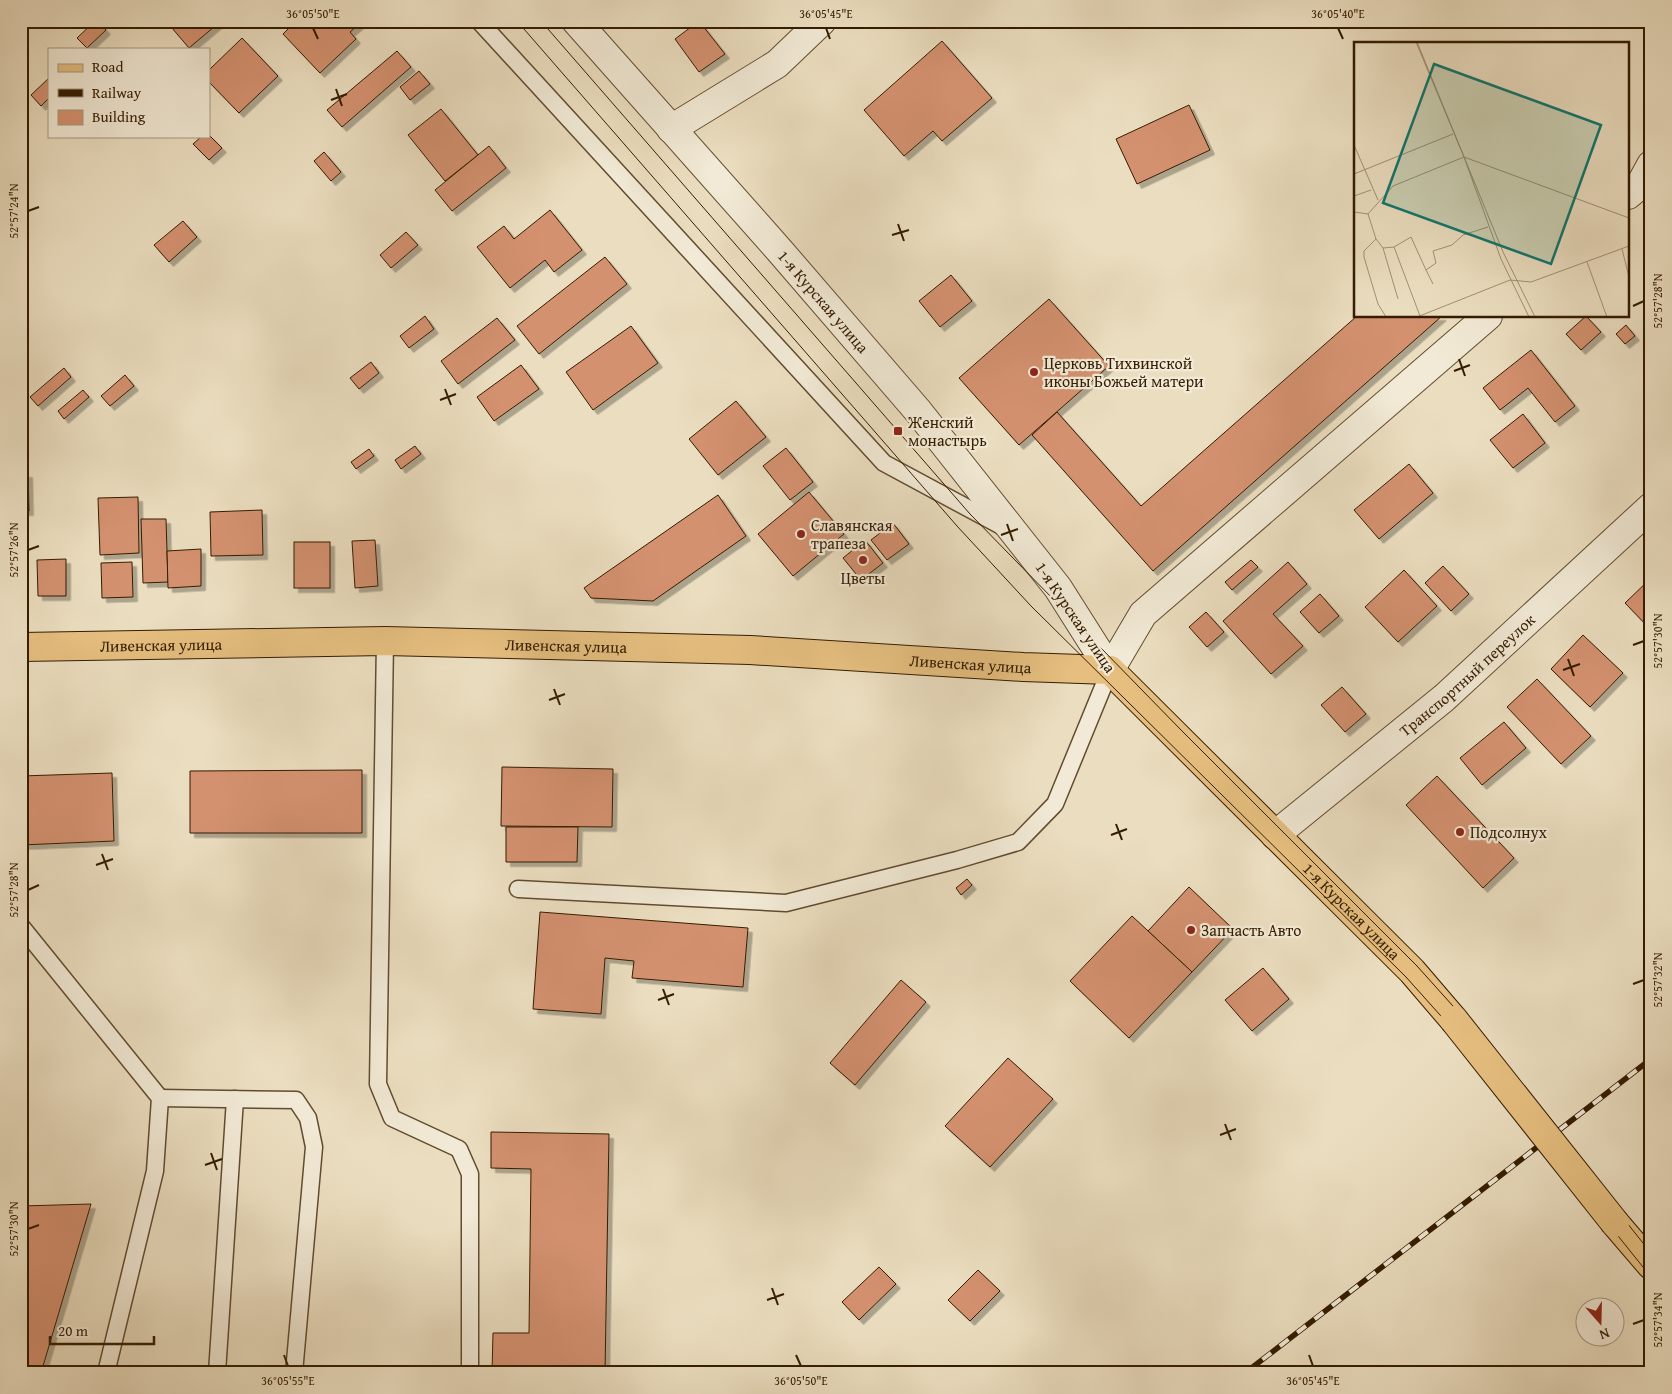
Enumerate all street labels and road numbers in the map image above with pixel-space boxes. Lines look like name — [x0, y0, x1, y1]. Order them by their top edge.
street label: 1-я Курская улица — [772, 245, 875, 359]
street label: 1-я Курская улица — [1030, 557, 1122, 678]
street label: Транспортный переулок — [1394, 607, 1541, 742]
street label: Ливенская улица — [100, 632, 223, 658]
street label: Ливенская улица — [504, 632, 628, 659]
street label: Ливенская улица — [909, 648, 1032, 679]
street label: 1-я Курская улица — [1297, 857, 1406, 965]

